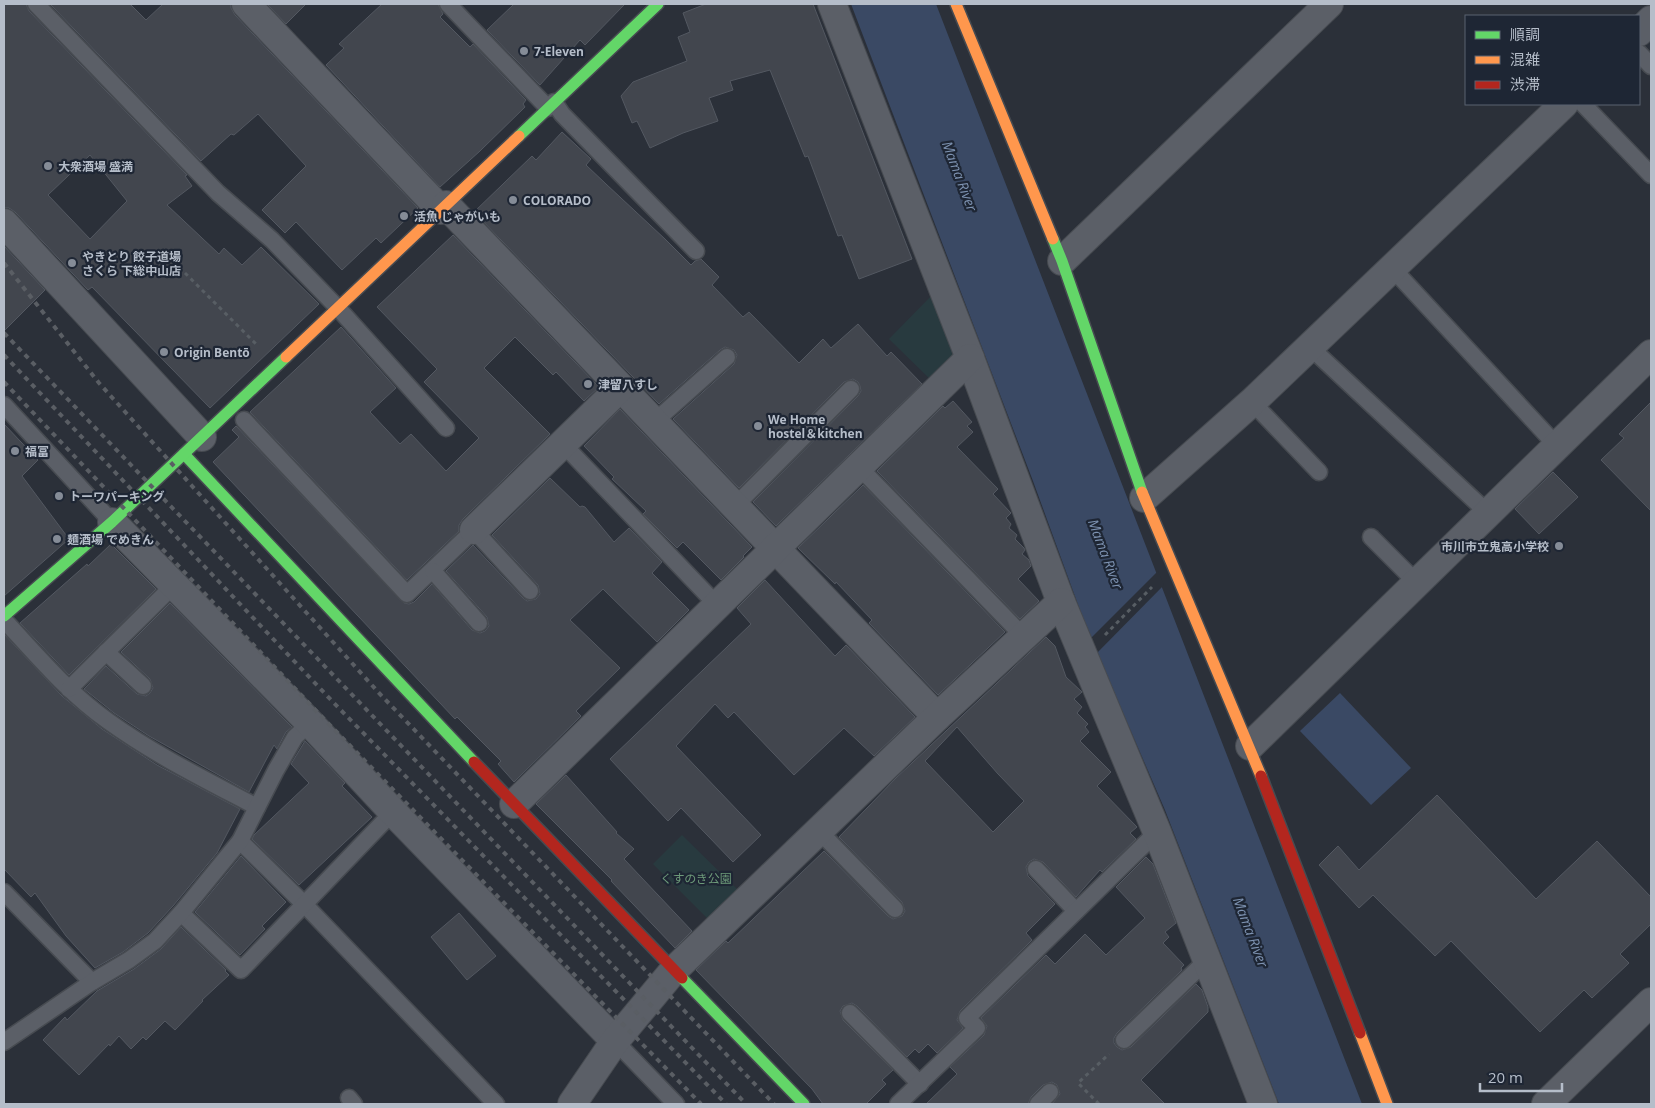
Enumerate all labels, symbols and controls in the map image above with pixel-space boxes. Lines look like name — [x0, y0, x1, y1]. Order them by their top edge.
legend — [1465, 15, 1640, 105]
text: 順調 — [1510, 24, 1540, 44]
place label: 7-Eleven — [534, 43, 584, 60]
marker: 7-Eleven — [518, 45, 530, 57]
text: 混雑 — [1510, 49, 1540, 69]
text: 渋滞 — [1510, 74, 1540, 94]
water label: Mama River — [938, 138, 982, 214]
place label: 大衆酒場 盛満 — [58, 158, 133, 175]
marker: 大衆酒場 盛満 — [42, 160, 54, 172]
place label: COLORADO — [523, 192, 591, 209]
marker: COLORADO — [507, 194, 519, 206]
place label: 活魚 じゃがいも — [414, 208, 501, 225]
marker: 活魚 じゃがいも — [398, 210, 410, 222]
place label: やきとり 餃子道場 さくら 下総中山店 — [82, 248, 181, 279]
marker: やきとり 餃子道場 さくら 下総中山店 — [66, 257, 78, 269]
place label: Origin Bentō — [174, 344, 250, 361]
marker: Origin Bentō — [158, 346, 170, 358]
place label: 津留八すし — [598, 376, 658, 393]
marker: 津留八すし — [582, 378, 594, 390]
place label: We Home hostel＆kitchen — [768, 411, 863, 442]
marker: We Home hostel＆kitchen — [752, 420, 764, 432]
place label: 福冨 — [25, 443, 49, 460]
marker: 福冨 — [9, 445, 21, 457]
place label: トーワパーキング — [69, 488, 164, 505]
marker: トーワパーキング — [53, 490, 65, 502]
water label: Mama River — [1084, 516, 1128, 592]
place label: 麺酒場 でめきん — [67, 531, 154, 548]
marker: 麺酒場 でめきん — [51, 533, 63, 545]
place label: 市川市立鬼高小学校 — [1441, 538, 1549, 555]
marker: 市川市立鬼高小学校 — [1553, 540, 1565, 552]
park label: くすのき公園 — [660, 870, 732, 887]
water label: Mama River — [1229, 894, 1273, 970]
scale bar — [1480, 1060, 1562, 1092]
text: 20 m — [1488, 1067, 1523, 1087]

